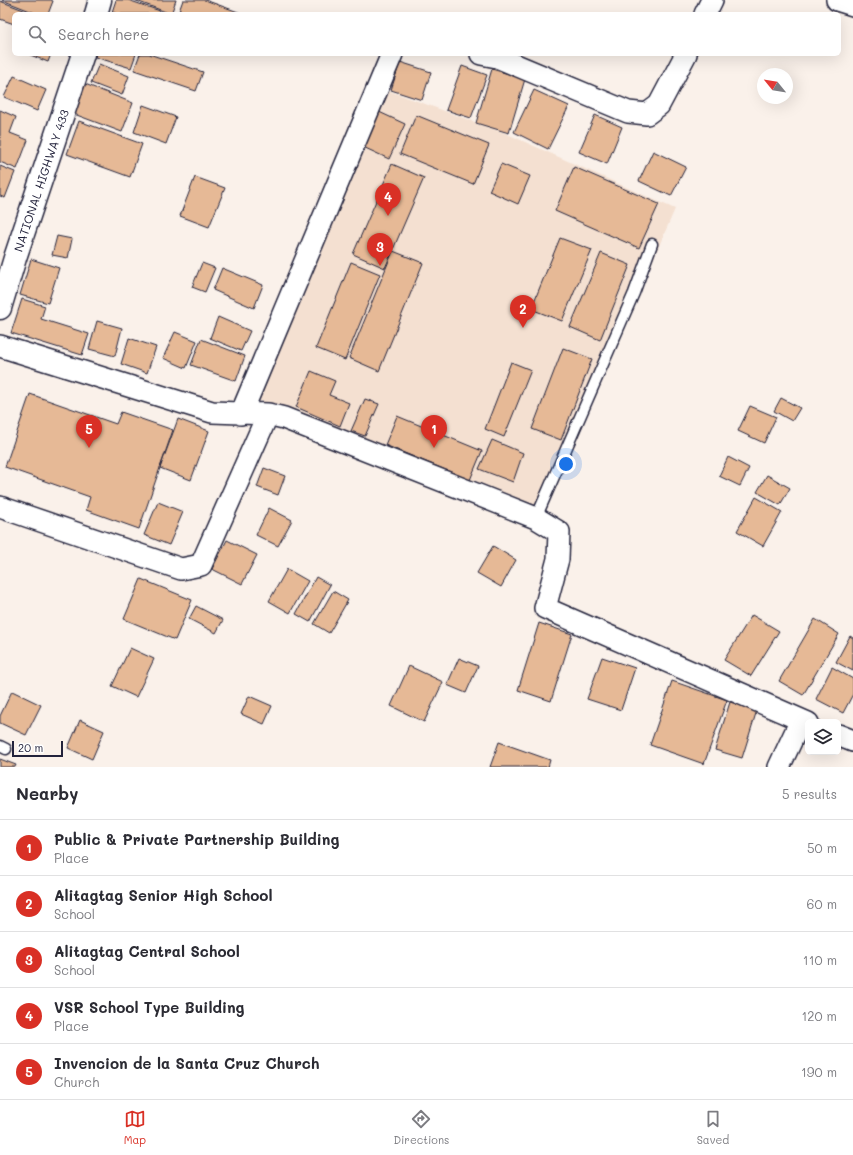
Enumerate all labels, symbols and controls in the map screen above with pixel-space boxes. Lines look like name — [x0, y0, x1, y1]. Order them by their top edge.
search box — [12, 12, 841, 56]
icon: search — [26, 23, 48, 45]
text: Search here — [58, 24, 149, 44]
north arrow — [757, 68, 793, 104]
street label: NATIONAL HIGHWAY 433 — [10, 107, 72, 254]
pin: 4 — [375, 183, 401, 216]
pin: 3 — [367, 233, 393, 266]
pin: 2 — [510, 295, 536, 328]
pin: 5 — [76, 415, 102, 448]
pin: 1 — [421, 415, 447, 448]
your location — [556, 454, 576, 474]
map controls — [805, 719, 841, 755]
button: layers — [805, 719, 841, 755]
scale bar — [12, 739, 63, 758]
text: 20 m — [18, 740, 43, 755]
text: Nearby — [16, 782, 78, 804]
text: 5 results — [782, 785, 837, 802]
text: Public & Private Partnership Building — [54, 829, 339, 849]
text: 1 — [26, 839, 32, 856]
text: 50 m — [807, 839, 837, 856]
text: Place — [54, 849, 89, 866]
text: Alitagtag Senior High School — [54, 885, 272, 905]
text: 2 — [25, 895, 33, 912]
text: 60 m — [807, 895, 837, 912]
text: School — [54, 905, 95, 922]
text: Alitagtag Central School — [54, 941, 240, 961]
text: 3 — [25, 951, 33, 968]
text: 110 m — [803, 951, 837, 968]
text: School — [54, 961, 95, 978]
text: VSR School Type Building — [54, 997, 245, 1017]
text: 4 — [25, 1007, 33, 1024]
text: 120 m — [801, 1007, 837, 1024]
text: Place — [54, 1017, 89, 1034]
text: Invencion de la Santa Cruz Church — [54, 1053, 319, 1073]
text: 5 — [25, 1063, 33, 1080]
text: 190 m — [801, 1063, 837, 1080]
text: Church — [54, 1073, 99, 1090]
tab: Map — [124, 1108, 146, 1147]
tab: Directions — [393, 1108, 449, 1147]
tab: Saved — [697, 1108, 729, 1147]

